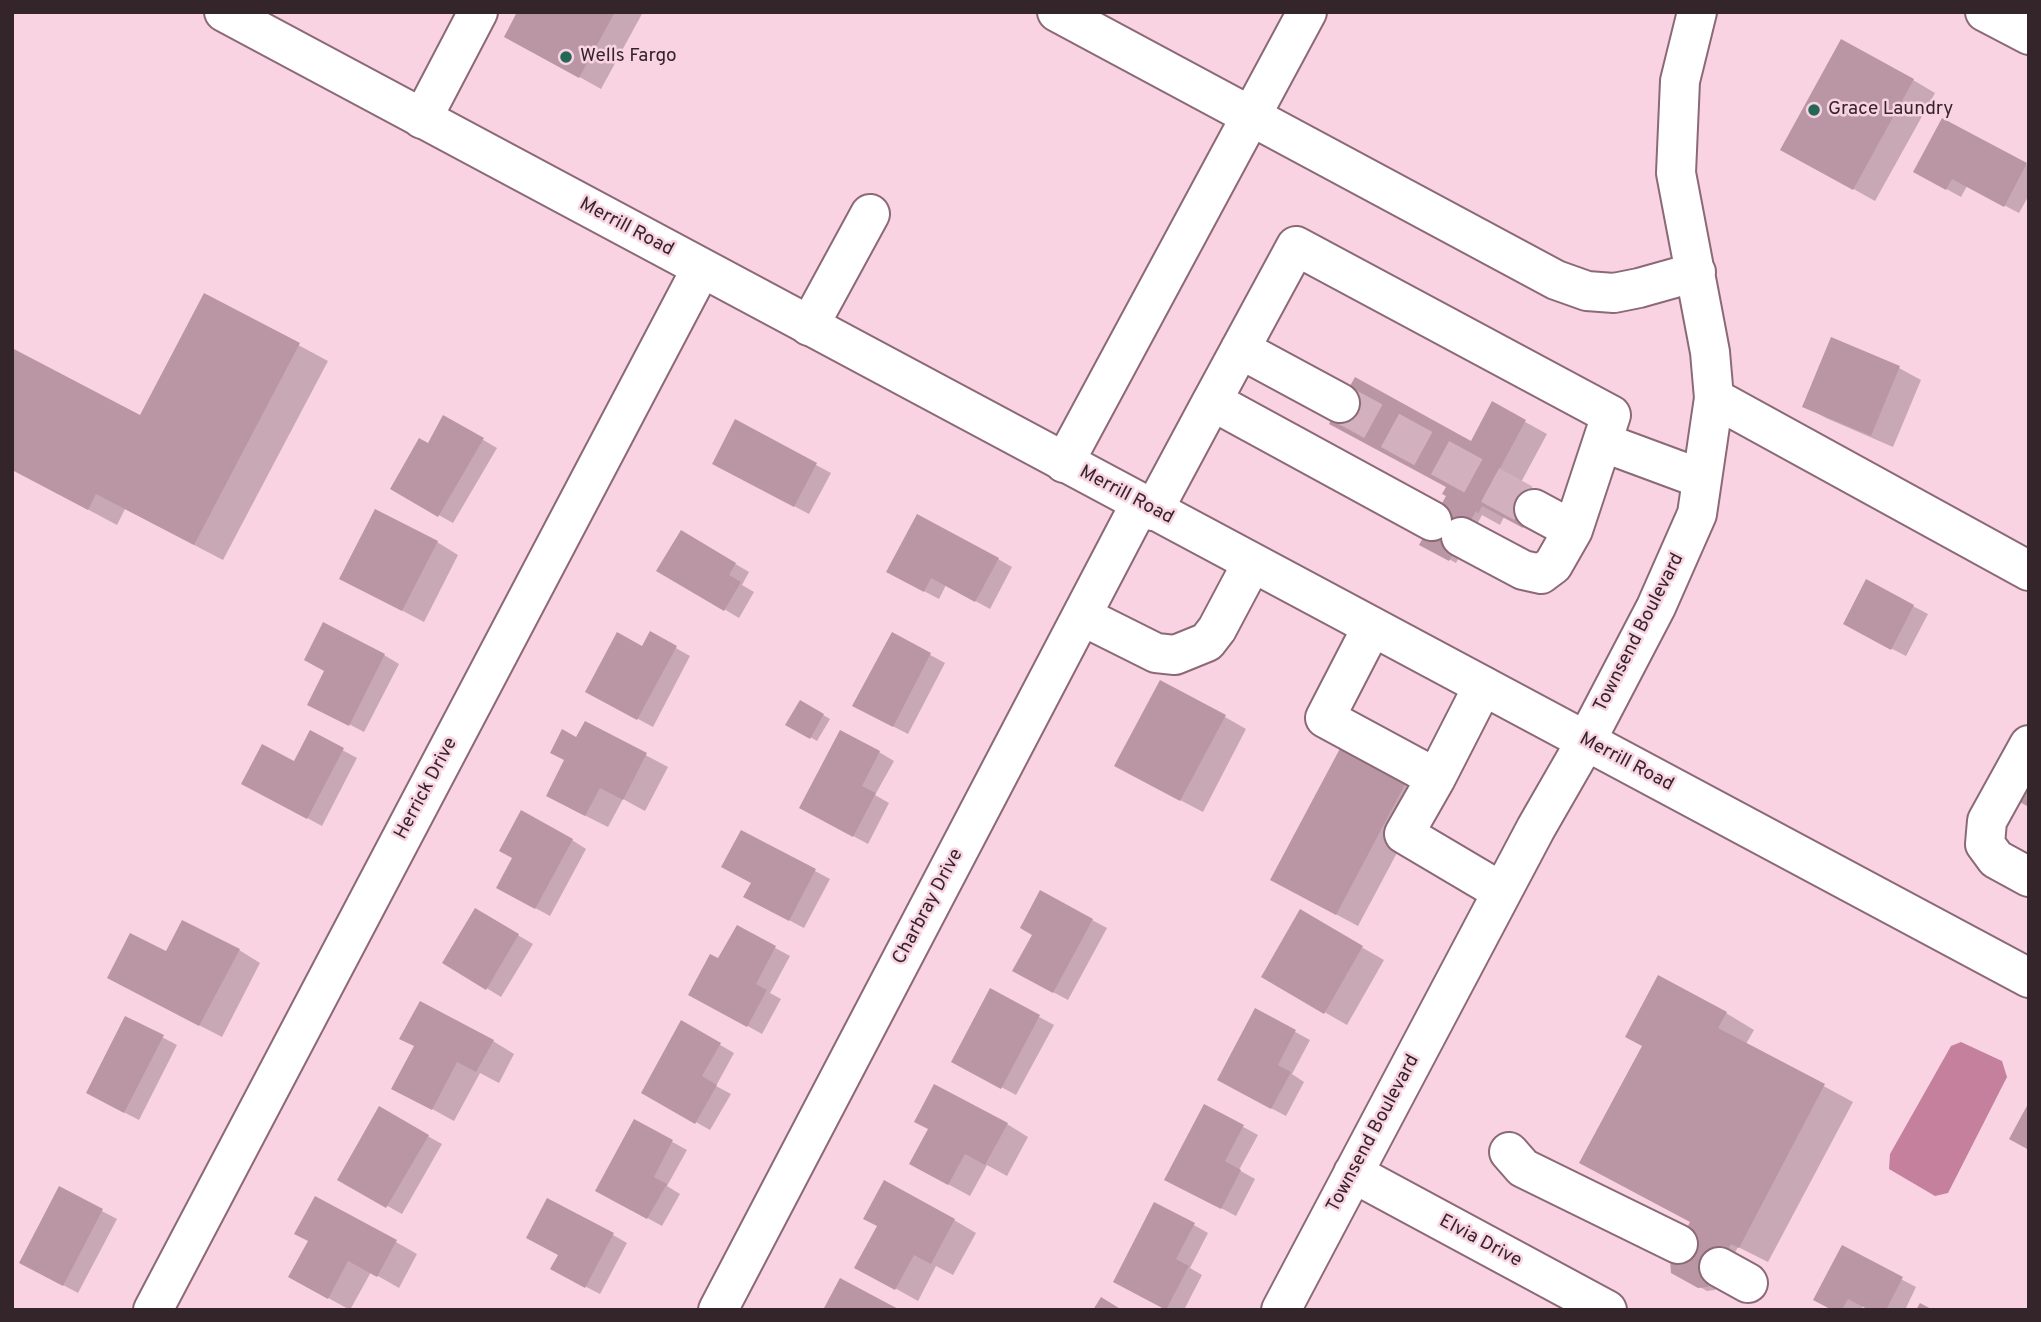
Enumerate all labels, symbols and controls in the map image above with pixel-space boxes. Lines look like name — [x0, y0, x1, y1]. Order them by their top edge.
place label: Wells Fargo — [580, 46, 677, 68]
marker: Wells Fargo — [558, 49, 574, 65]
place label: Grace Laundry — [1828, 99, 1953, 121]
marker: Grace Laundry — [1806, 102, 1822, 118]
street label: Merrill Road — [575, 194, 677, 262]
street label: Merrill Road — [1075, 462, 1177, 530]
street label: Townsend Boulevard — [1590, 550, 1690, 716]
street label: Merrill Road — [1575, 729, 1677, 797]
street label: Herrick Drive — [391, 734, 463, 844]
street label: Charbray Drive — [889, 845, 969, 969]
street label: Townsend Boulevard — [1323, 1051, 1425, 1217]
street label: Elvia Drive — [1435, 1211, 1525, 1273]

